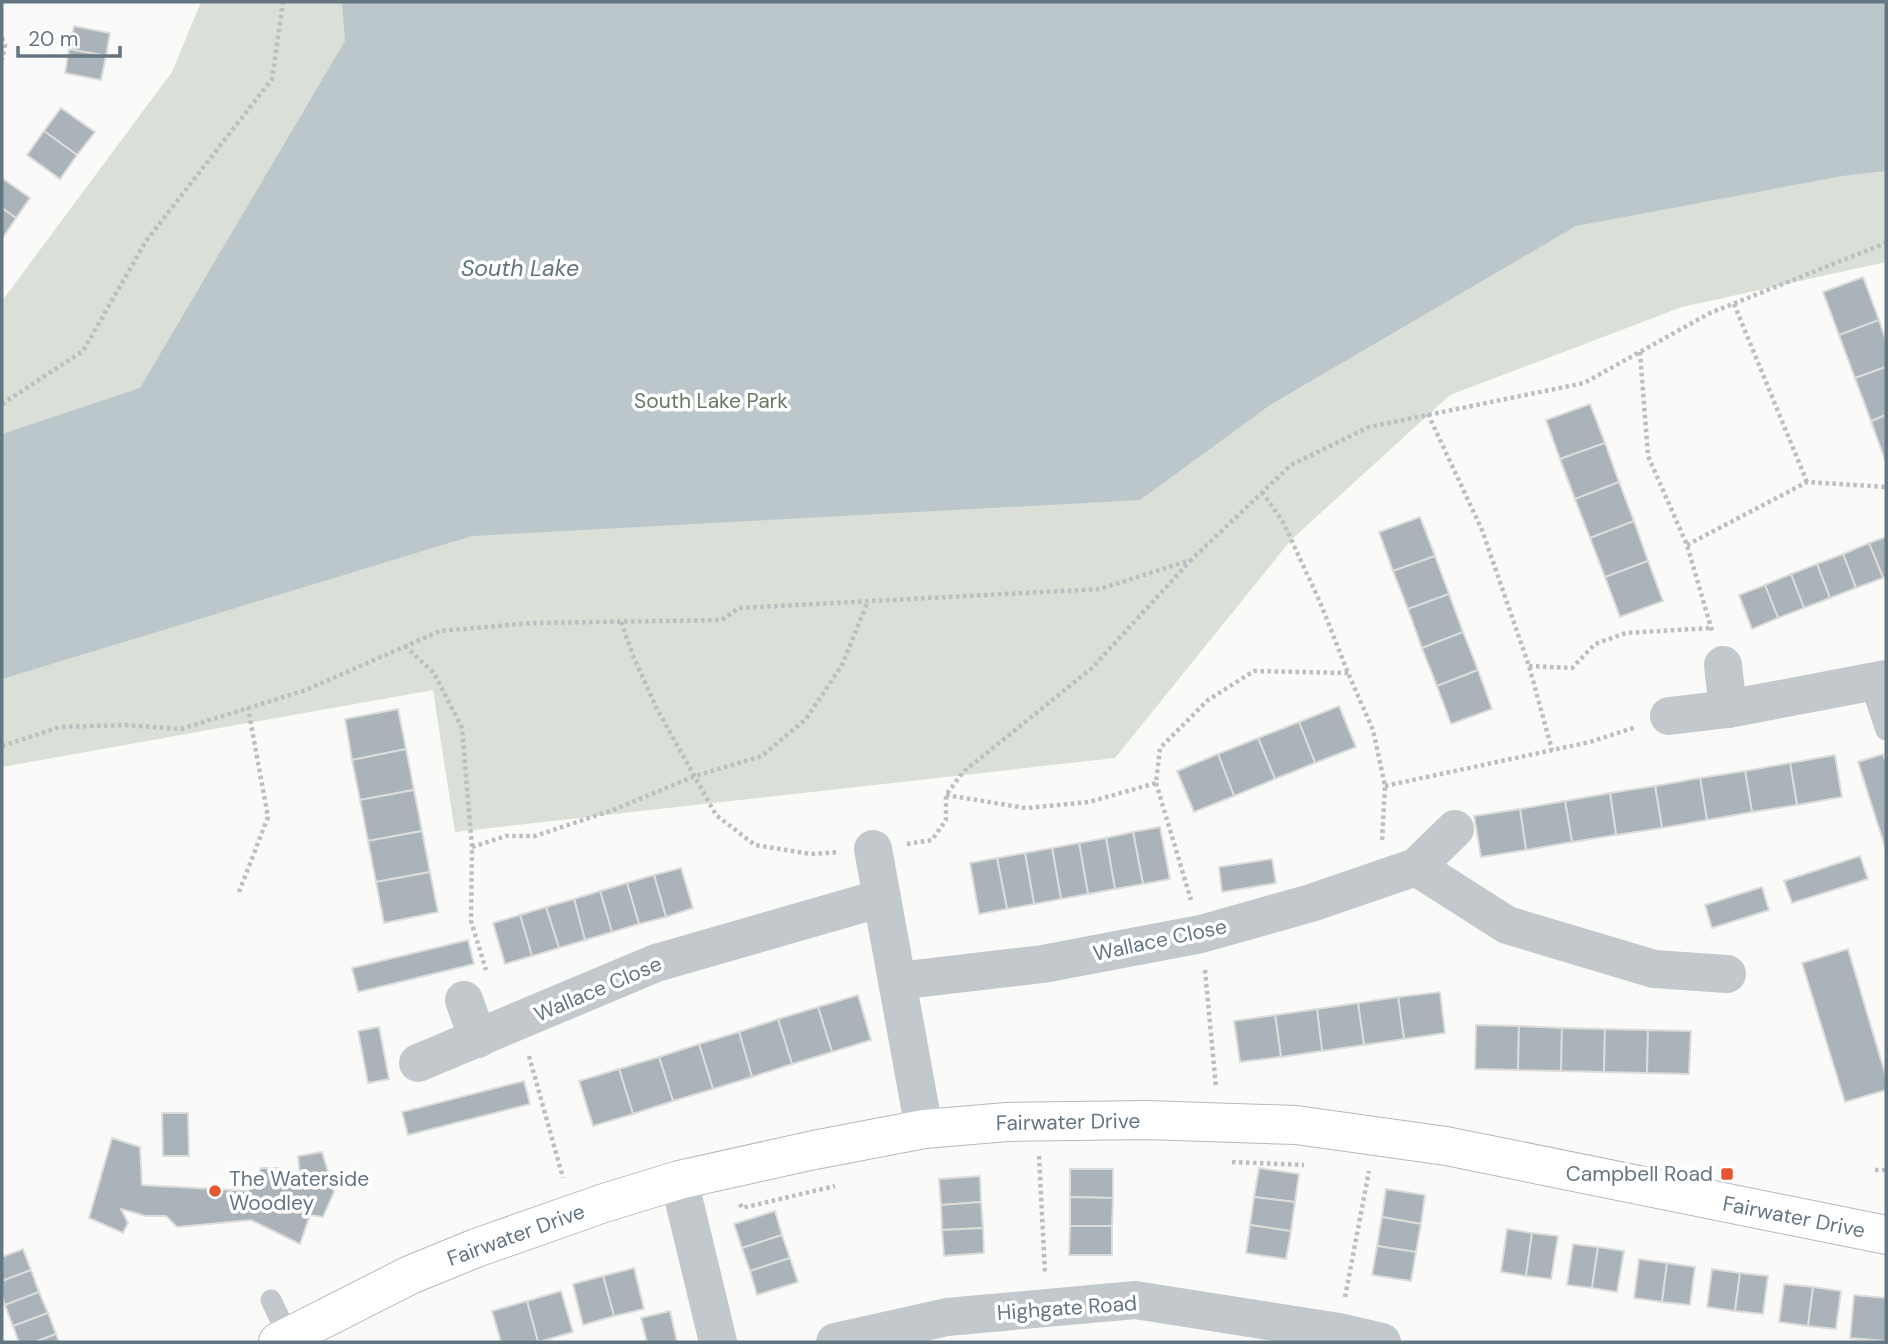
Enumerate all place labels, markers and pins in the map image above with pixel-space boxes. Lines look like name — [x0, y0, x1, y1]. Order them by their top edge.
place label: Campbell Road — [1566, 1160, 1713, 1188]
place label: The Waterside Woodley — [229, 1165, 369, 1217]
marker: Campbell Road — [1719, 1166, 1735, 1182]
marker: The Waterside Woodley — [207, 1183, 223, 1199]

